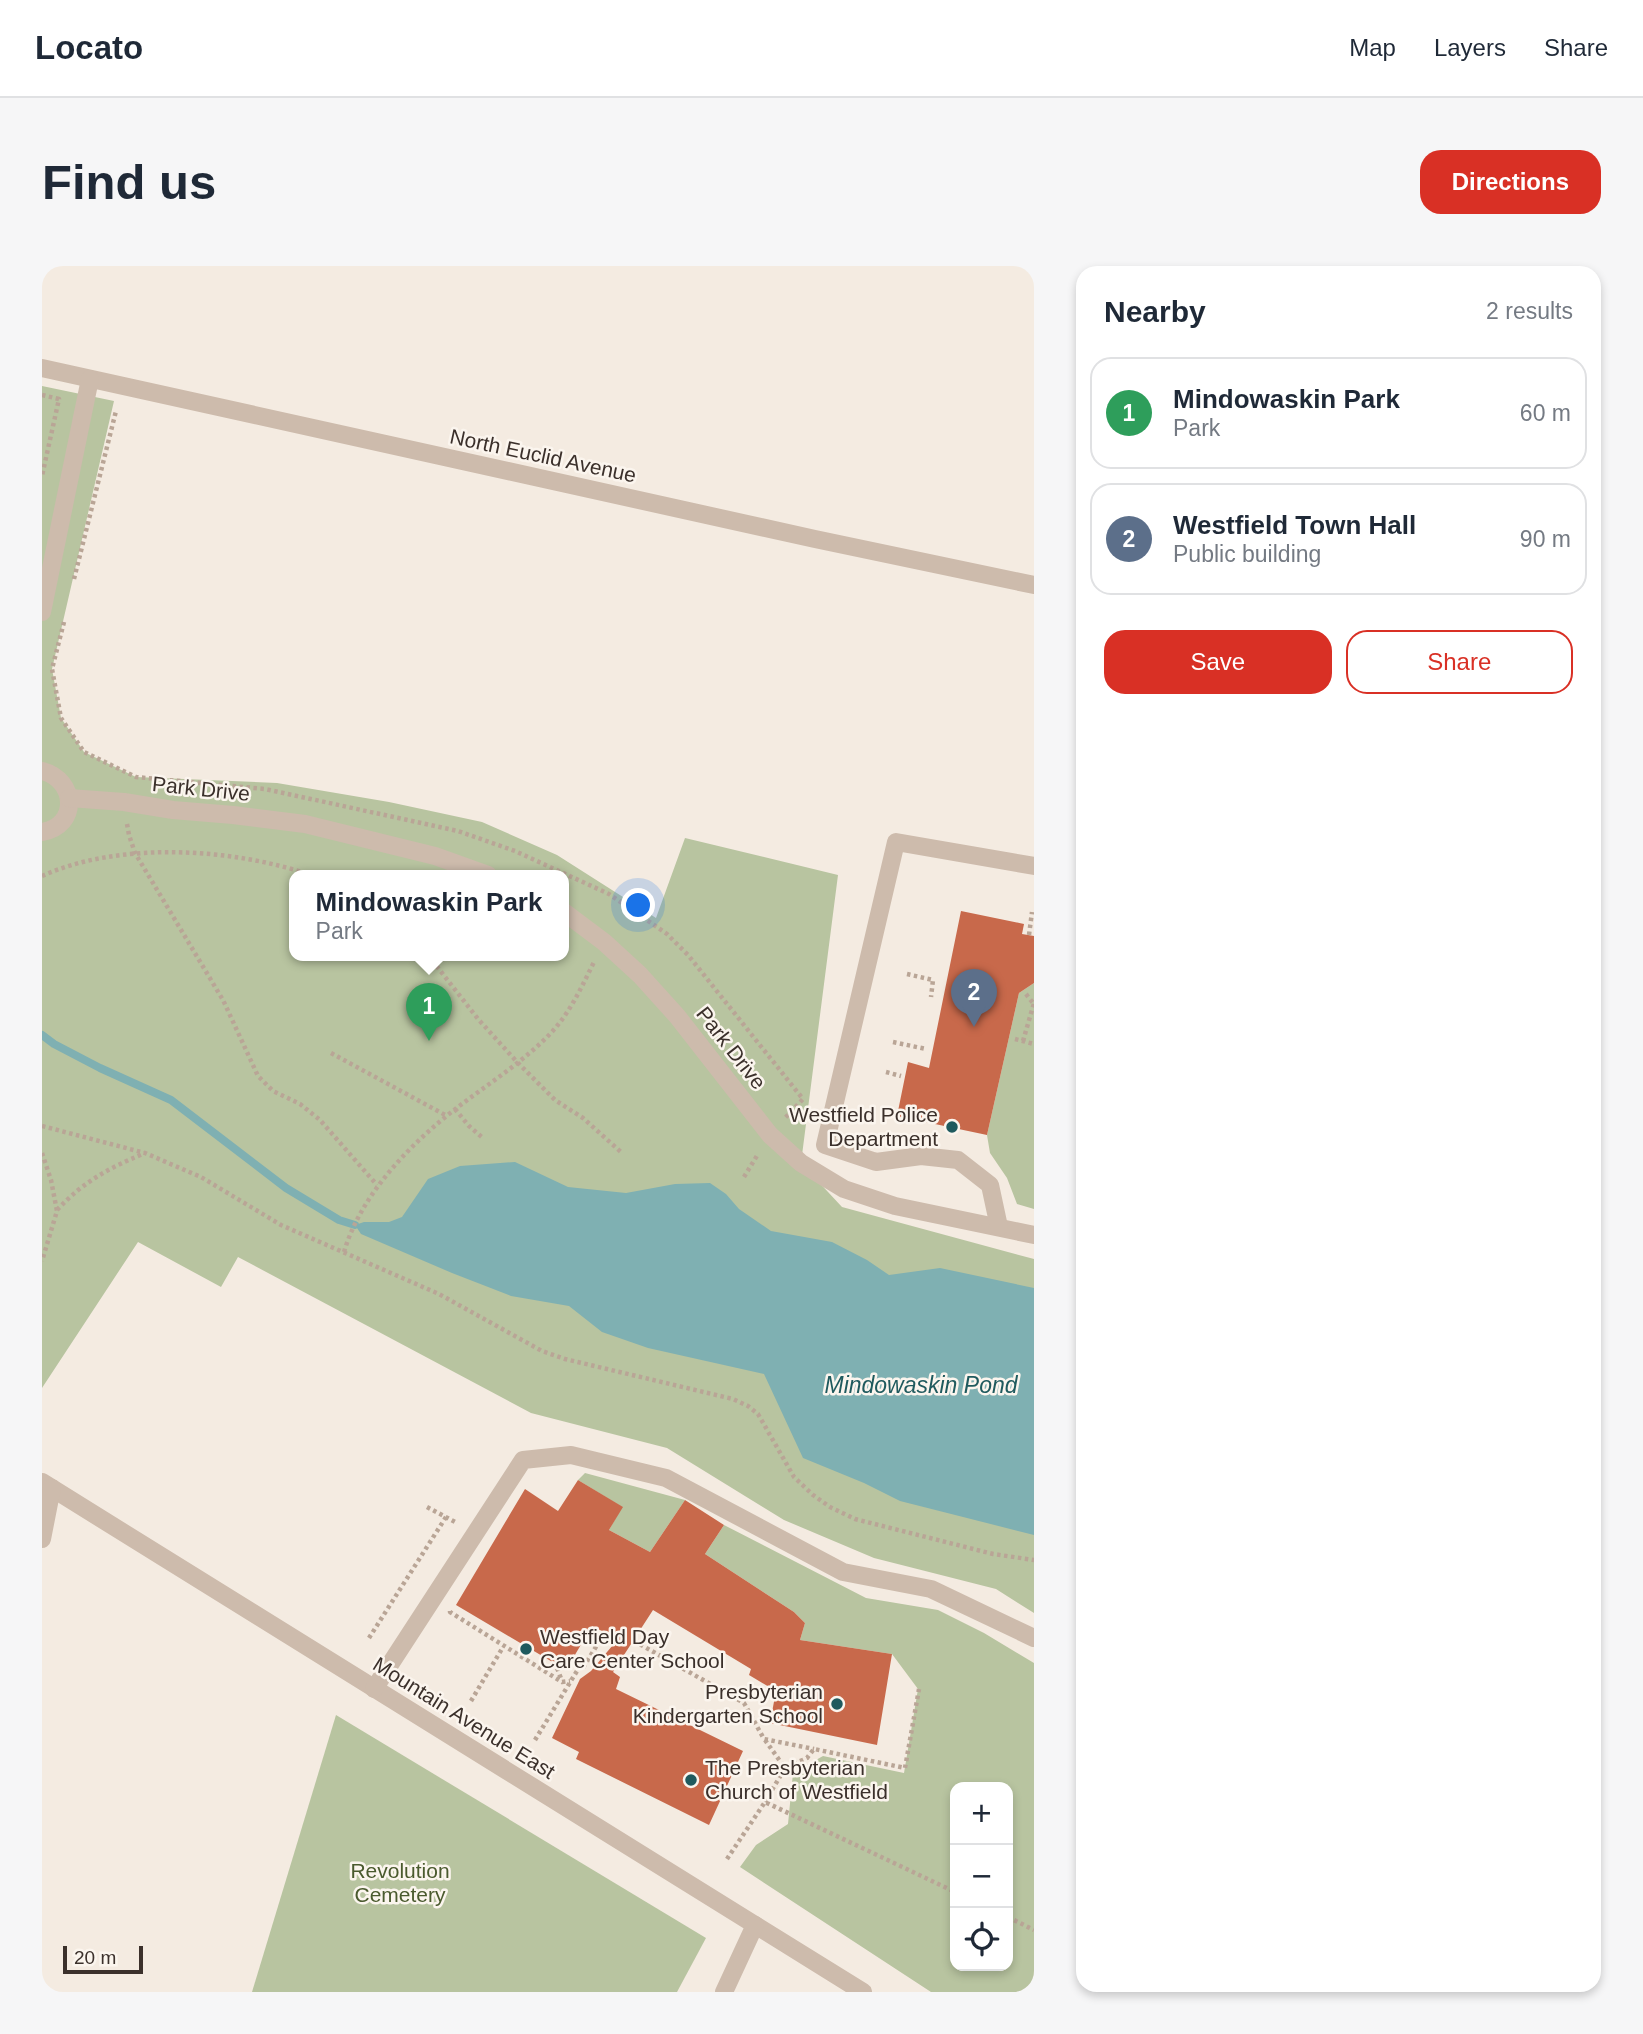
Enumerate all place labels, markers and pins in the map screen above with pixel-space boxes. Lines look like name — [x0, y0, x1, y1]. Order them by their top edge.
pin: 2 — [951, 969, 997, 1027]
pin: 1 — [406, 983, 452, 1041]
place label: Westfield Police Department — [789, 1103, 938, 1150]
marker: Westfield Police Department — [944, 1119, 960, 1135]
place label: Westfield Day Care Center School — [540, 1625, 724, 1672]
marker: Westfield Day Care Center School — [518, 1641, 534, 1657]
place label: Presbyterian Kindergarten School — [633, 1680, 823, 1727]
marker: Presbyterian Kindergarten School — [829, 1696, 845, 1712]
place label: The Presbyterian Church of Westfield — [705, 1756, 888, 1803]
marker: The Presbyterian Church of Westfield — [683, 1772, 699, 1788]

